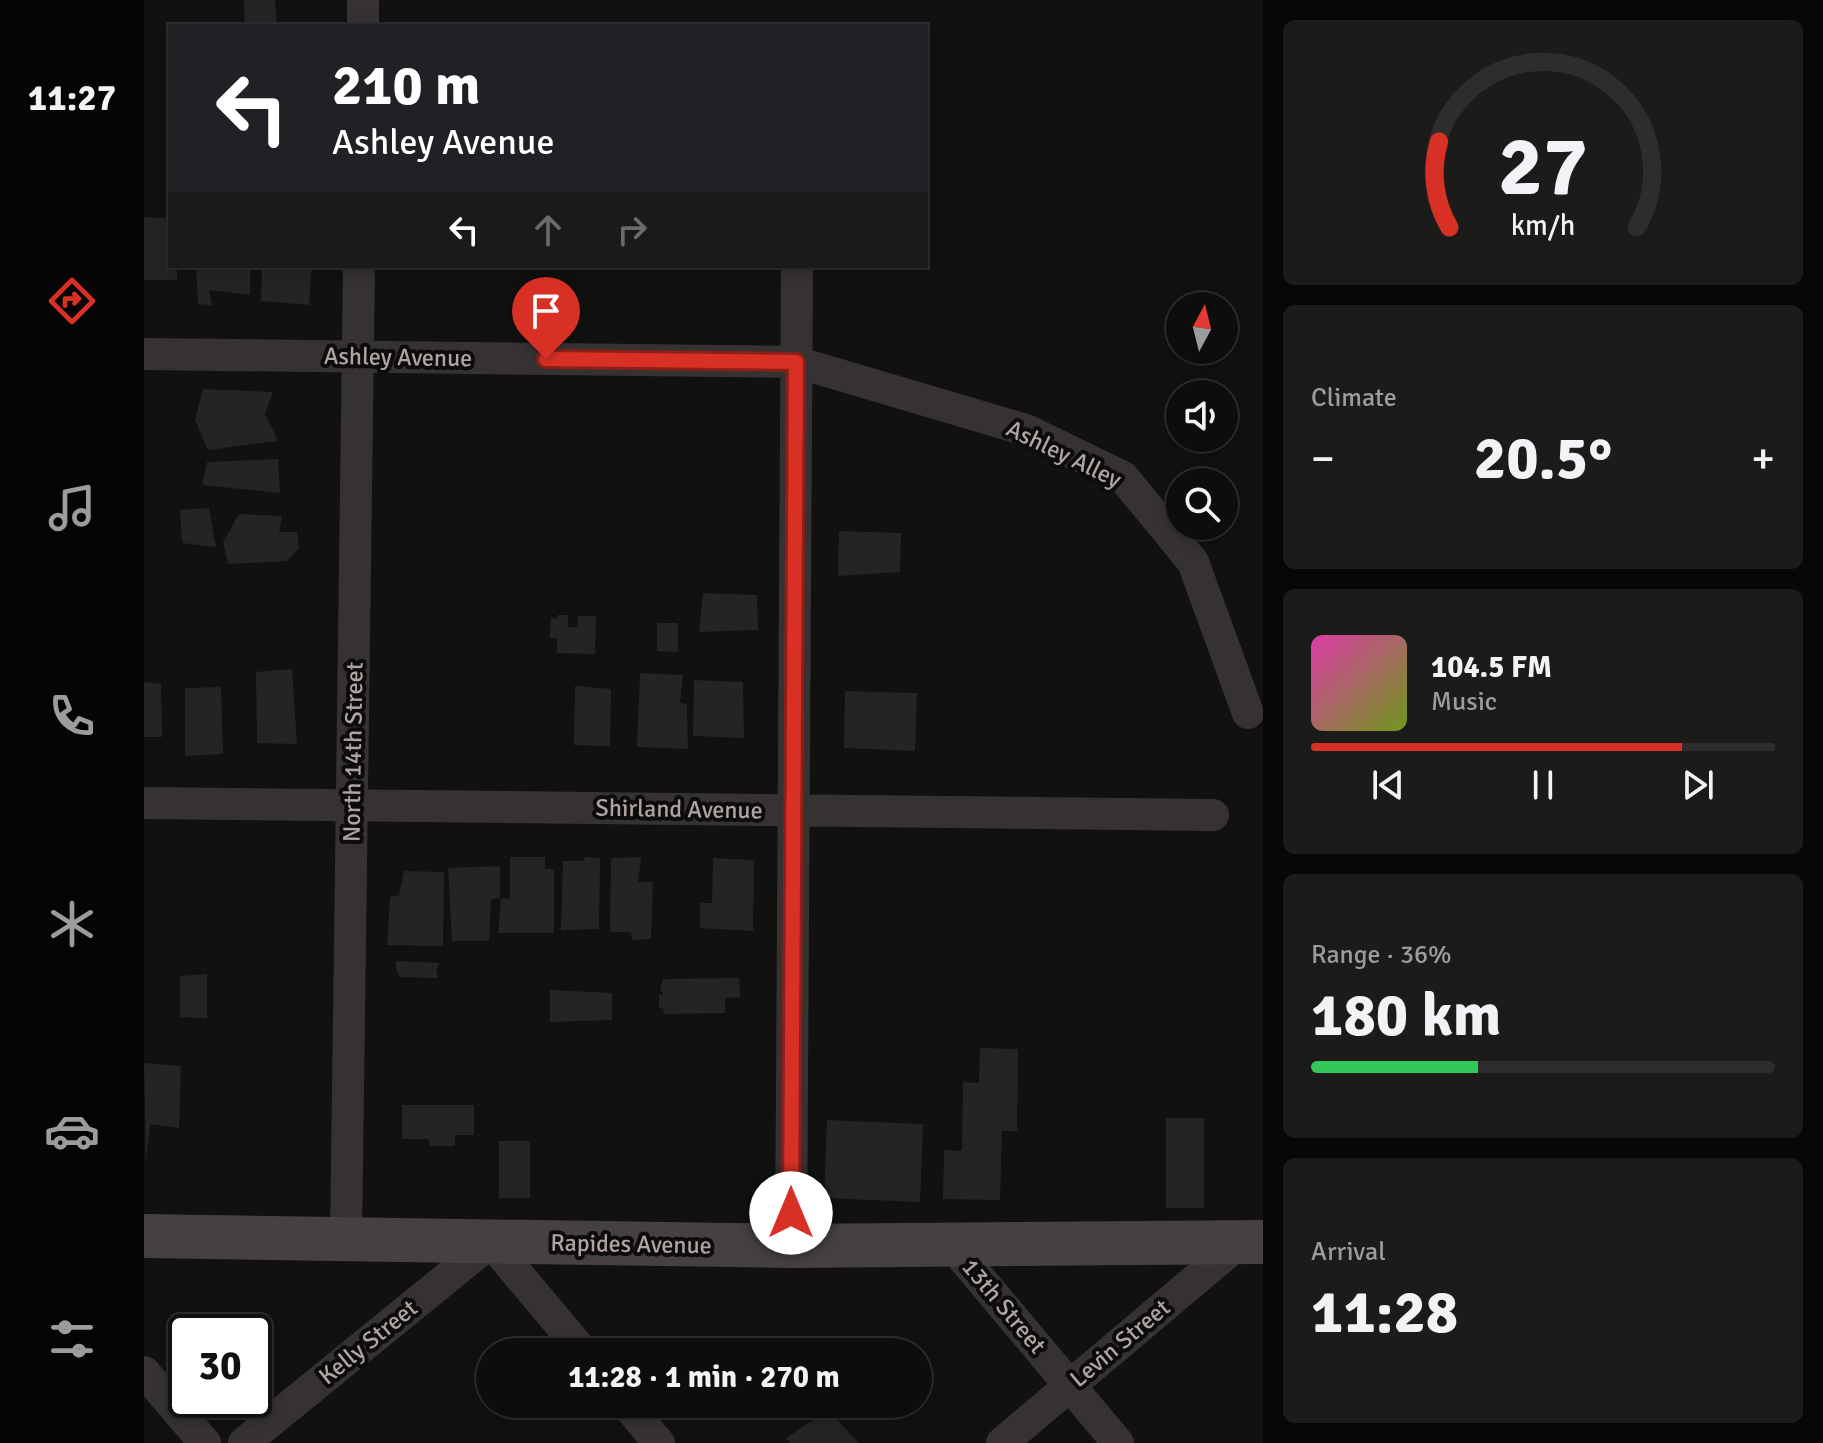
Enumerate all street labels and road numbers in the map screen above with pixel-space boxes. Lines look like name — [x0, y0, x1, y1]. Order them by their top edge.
street label: Ashley Avenue — [324, 341, 472, 373]
street label: Ashley Alley — [1002, 413, 1126, 495]
street label: North 14th Street — [336, 662, 370, 842]
street label: Shirland Avenue — [595, 793, 763, 825]
street label: Rapides Avenue — [550, 1228, 712, 1260]
street label: 13th Street — [955, 1252, 1053, 1360]
street label: Levin Street — [1064, 1292, 1176, 1394]
street label: Kelly Street — [313, 1293, 423, 1391]

